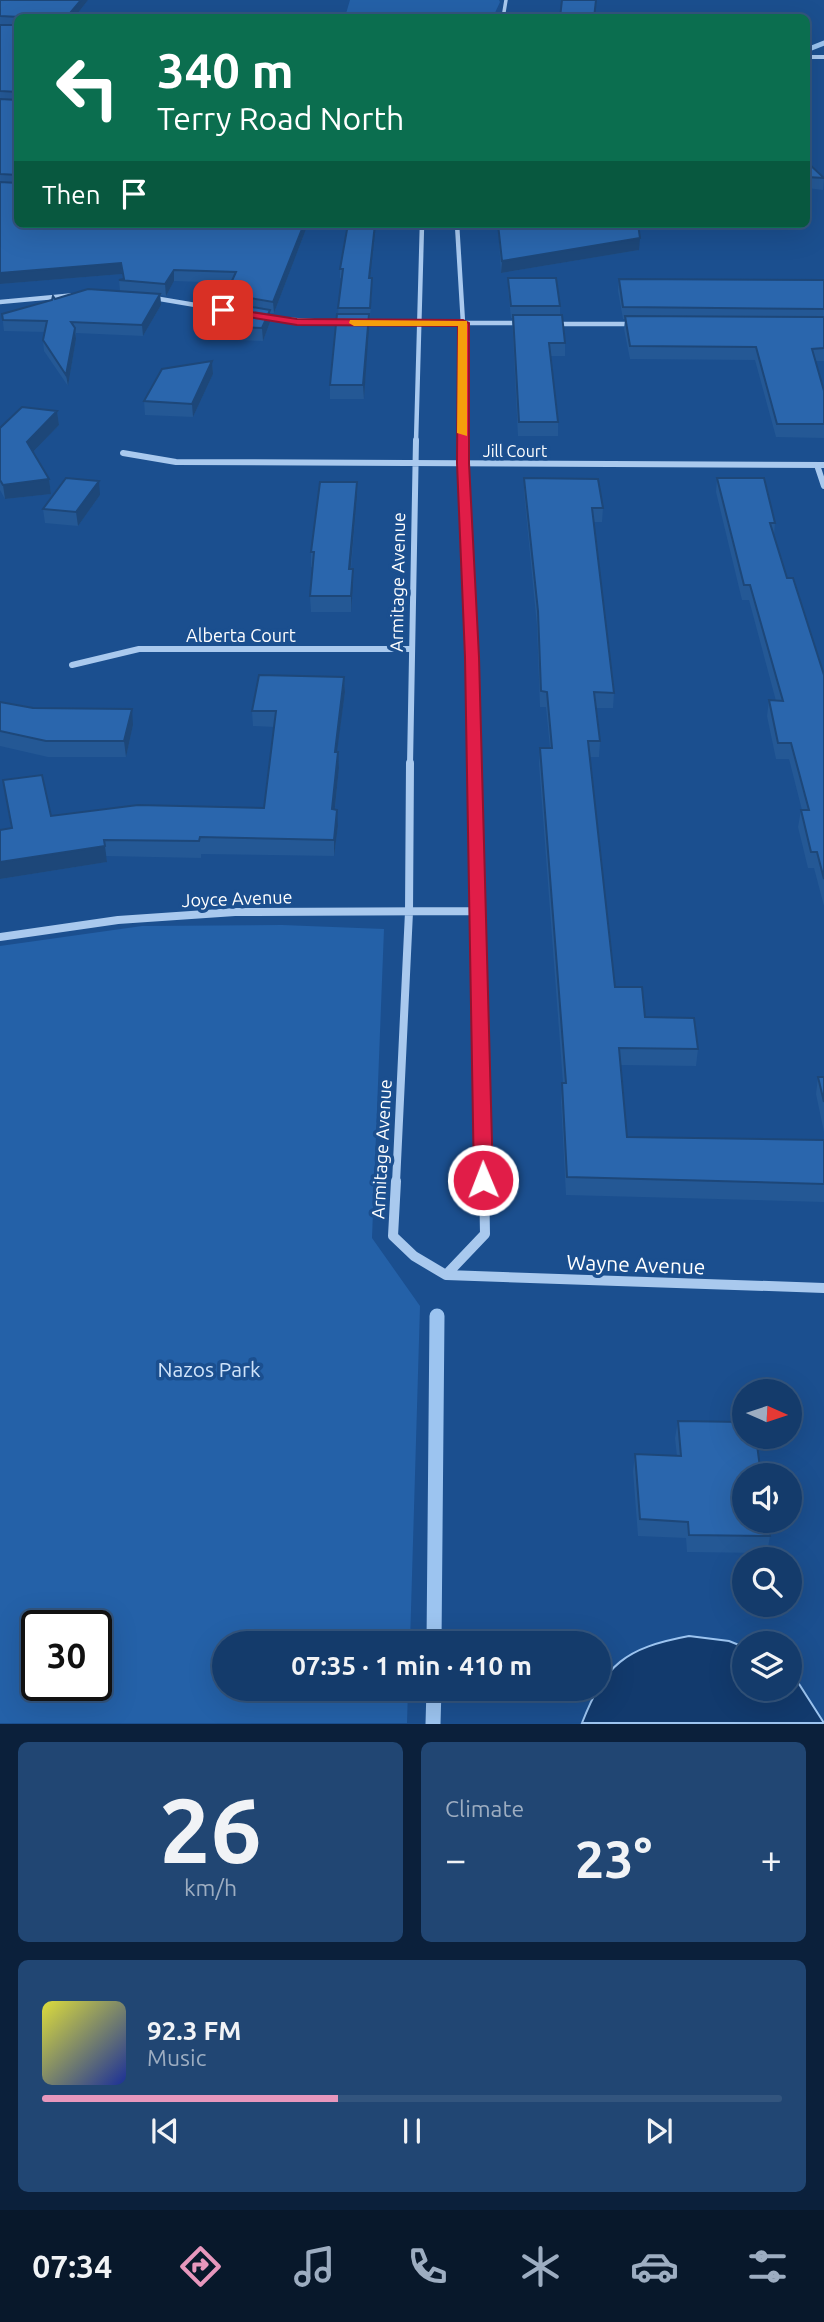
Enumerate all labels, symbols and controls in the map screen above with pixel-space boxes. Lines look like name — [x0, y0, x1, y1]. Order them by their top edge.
icon: left — [42, 42, 133, 133]
text: 340 m — [157, 42, 294, 97]
text: Terry Road North — [157, 100, 404, 136]
icon: arrive — [115, 175, 153, 213]
text: Then — [42, 180, 101, 209]
pin — [193, 280, 253, 340]
icon: arrive — [204, 291, 242, 329]
street label: Jill Court — [483, 442, 548, 460]
street label: Armitage Avenue — [386, 512, 408, 652]
street label: Alberta Court — [186, 625, 296, 645]
street label: Joyce Avenue — [181, 886, 293, 910]
street label: Armitage Avenue — [367, 1079, 395, 1219]
position arrow — [446, 1143, 520, 1217]
street label: Wayne Avenue — [566, 1250, 706, 1278]
park label: Nazos Park — [157, 1357, 261, 1381]
north arrow — [732, 1379, 802, 1449]
map controls — [732, 1379, 802, 1701]
button: sound — [732, 1463, 802, 1533]
button: search — [732, 1547, 802, 1617]
speed limit sign: 30 — [21, 1610, 112, 1701]
button: layers — [732, 1631, 802, 1701]
text: 07:35 · 1 min · 410 m — [291, 1651, 532, 1680]
text: 26 — [159, 1778, 262, 1880]
text: Climate — [445, 1796, 524, 1821]
text: 23° — [575, 1830, 652, 1888]
text: − — [445, 1838, 466, 1880]
text: + — [761, 1838, 782, 1880]
text: km/h — [184, 1875, 237, 1900]
text: 92.3 FM — [147, 2016, 241, 2045]
text: Music — [147, 2045, 206, 2070]
icon: previous — [146, 2112, 184, 2150]
icon: pause — [393, 2112, 431, 2150]
icon: next — [640, 2112, 678, 2150]
icon: directions — [176, 2242, 225, 2291]
icon: music — [290, 2242, 339, 2291]
icon: phone — [403, 2242, 452, 2291]
icon: climate — [516, 2242, 565, 2291]
icon: car — [630, 2242, 679, 2291]
icon: filters — [743, 2242, 792, 2291]
text: 07:34 — [32, 2248, 112, 2284]

